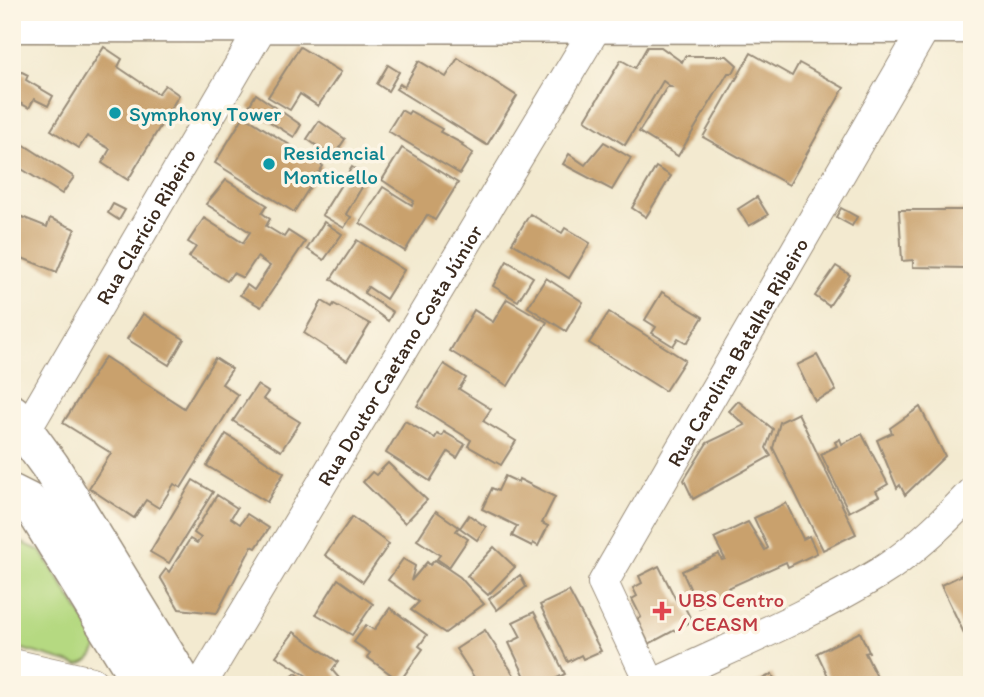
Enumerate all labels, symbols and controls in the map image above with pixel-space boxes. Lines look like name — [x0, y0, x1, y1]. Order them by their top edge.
place label: Symphony Tower — [129, 101, 281, 126]
marker: Symphony Tower — [107, 105, 123, 121]
place label: Residencial Monticello — [283, 140, 385, 189]
street label: Rua Clarício Ribeiro — [90, 144, 201, 309]
marker: Residencial Monticello — [261, 156, 277, 172]
street label: Rua Doutor Caetano Costa Júnior — [311, 220, 487, 490]
street label: Rua Carolina Batalha Ribeiro — [661, 233, 813, 471]
place label: UBS Centro / CEASM — [678, 587, 784, 636]
marker: UBS Centro / CEASM — [652, 601, 672, 621]

